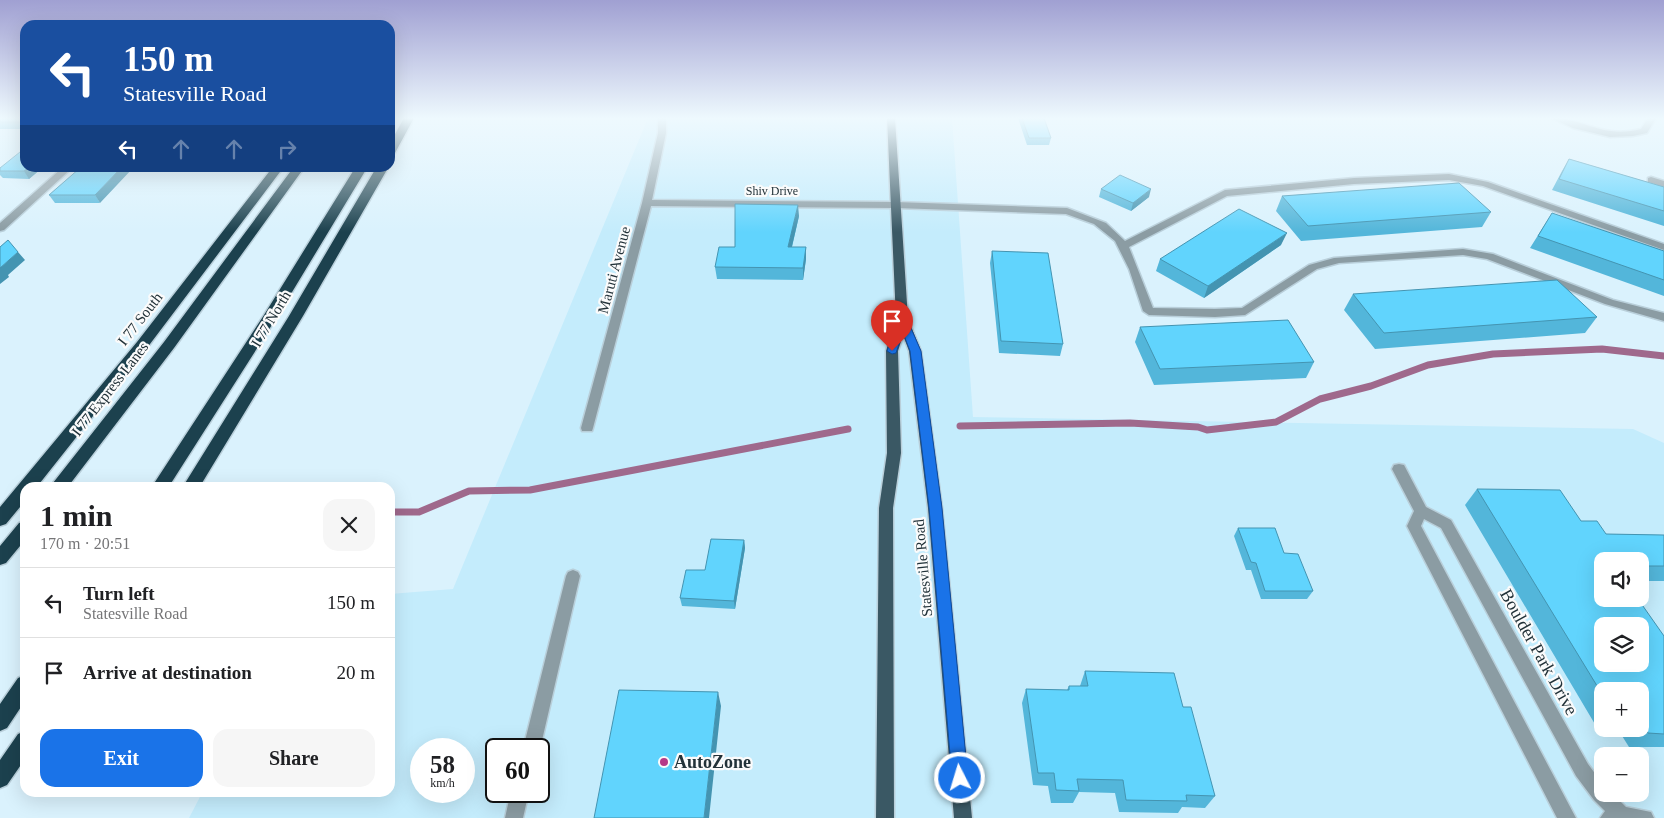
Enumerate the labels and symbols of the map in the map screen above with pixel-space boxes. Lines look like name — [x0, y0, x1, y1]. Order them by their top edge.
street label: Shiv Drive — [746, 184, 798, 198]
street label: Maruti Avenue — [595, 224, 633, 315]
street label: I 77 North — [248, 288, 294, 350]
street label: I 77 South — [114, 289, 166, 349]
pin — [871, 300, 913, 351]
street label: I 77 Express Lanes — [68, 339, 152, 439]
street label: Statesville Road — [911, 518, 935, 617]
street label: Boulder Park Drive — [1496, 586, 1582, 719]
speed limit sign: 60 — [485, 738, 550, 803]
position arrow — [933, 751, 985, 803]
place label: AutoZone — [674, 752, 751, 772]
marker: AutoZone — [658, 756, 670, 768]

